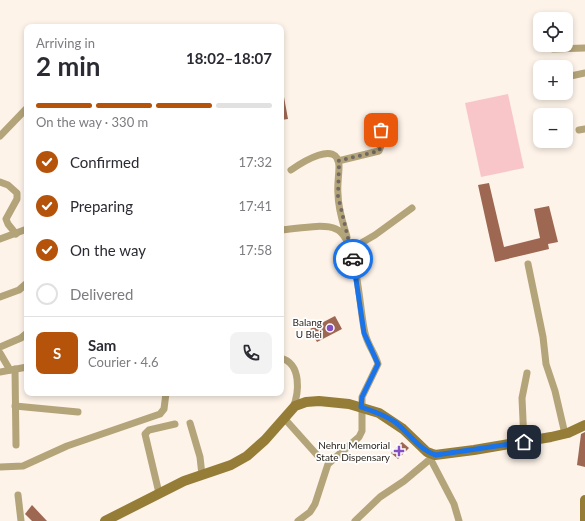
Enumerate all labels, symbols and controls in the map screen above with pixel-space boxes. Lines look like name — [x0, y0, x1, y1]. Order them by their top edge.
map controls — [533, 12, 573, 148]
button: locate — [533, 12, 573, 52]
text: Arriving in — [36, 35, 95, 51]
text: 18:02–18:07 — [186, 49, 272, 67]
text: 2 min — [36, 50, 100, 82]
button: + — [533, 60, 573, 100]
button: − — [533, 108, 573, 148]
pin — [364, 113, 398, 147]
text: On the way · 330 m — [36, 114, 148, 130]
icon: bag — [370, 119, 392, 141]
icon: check — [36, 151, 58, 173]
text: Confirmed — [70, 153, 139, 171]
text: 17:32 — [239, 154, 272, 170]
icon: check — [36, 195, 58, 217]
text: Preparing — [70, 197, 133, 215]
text: 17:41 — [239, 198, 272, 214]
icon: check — [36, 239, 58, 261]
courier — [333, 239, 373, 279]
text: On the way — [70, 241, 146, 259]
text: 17:58 — [239, 242, 272, 258]
icon: car — [342, 248, 364, 270]
text: Delivered — [70, 285, 133, 303]
place label: Balang U Blei — [293, 316, 322, 340]
marker: Balang U Blei — [325, 323, 335, 333]
button: phone — [230, 332, 272, 374]
text: Sam — [88, 336, 116, 354]
text: S — [53, 344, 61, 362]
text: Courier · 4.6 — [88, 354, 159, 370]
pin — [507, 425, 541, 459]
icon: home — [513, 431, 535, 453]
place label: Nehru Memorial State Dispensary — [316, 439, 391, 463]
marker: Nehru Memorial State Dispensary — [393, 445, 405, 457]

